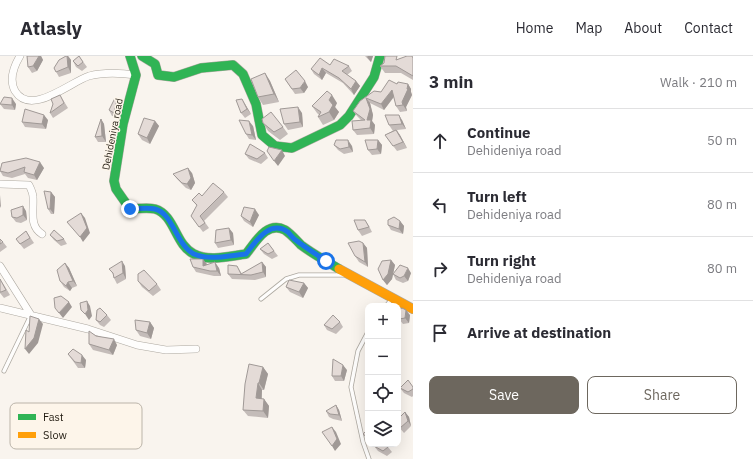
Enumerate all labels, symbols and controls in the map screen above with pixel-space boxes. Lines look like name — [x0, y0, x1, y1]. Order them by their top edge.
text: Atlasly — [20, 16, 82, 40]
text: Home — [516, 19, 553, 37]
text: Map — [575, 19, 602, 37]
text: About — [624, 19, 662, 37]
text: Contact — [684, 19, 733, 37]
text: 3 min — [429, 71, 473, 93]
text: Walk · 210 m — [660, 74, 737, 91]
street label: Dehideniya road — [99, 97, 126, 171]
text: Continue — [467, 123, 531, 142]
icon: ahead — [429, 130, 451, 152]
text: 50 m — [707, 132, 737, 149]
text: Dehideniya road — [467, 142, 562, 159]
text: Turn left — [467, 187, 527, 206]
icon: left — [429, 194, 451, 216]
text: 80 m — [707, 196, 737, 213]
route end — [121, 200, 139, 218]
text: Dehideniya road — [467, 206, 562, 223]
text: Turn right — [467, 251, 536, 270]
route start — [317, 252, 335, 270]
icon: right — [429, 258, 451, 280]
text: 80 m — [707, 260, 737, 277]
text: Dehideniya road — [467, 270, 562, 287]
map controls — [365, 303, 401, 447]
button: + — [365, 303, 401, 339]
icon: arrive — [429, 322, 451, 344]
text: Arrive at destination — [467, 323, 611, 342]
button: − — [365, 339, 401, 375]
button: locate — [365, 375, 401, 411]
button: Save — [429, 376, 579, 414]
button: Share — [587, 376, 737, 414]
legend — [10, 403, 142, 449]
text: Fast — [43, 410, 64, 424]
button: layers — [365, 411, 401, 447]
text: Slow — [43, 428, 67, 442]

